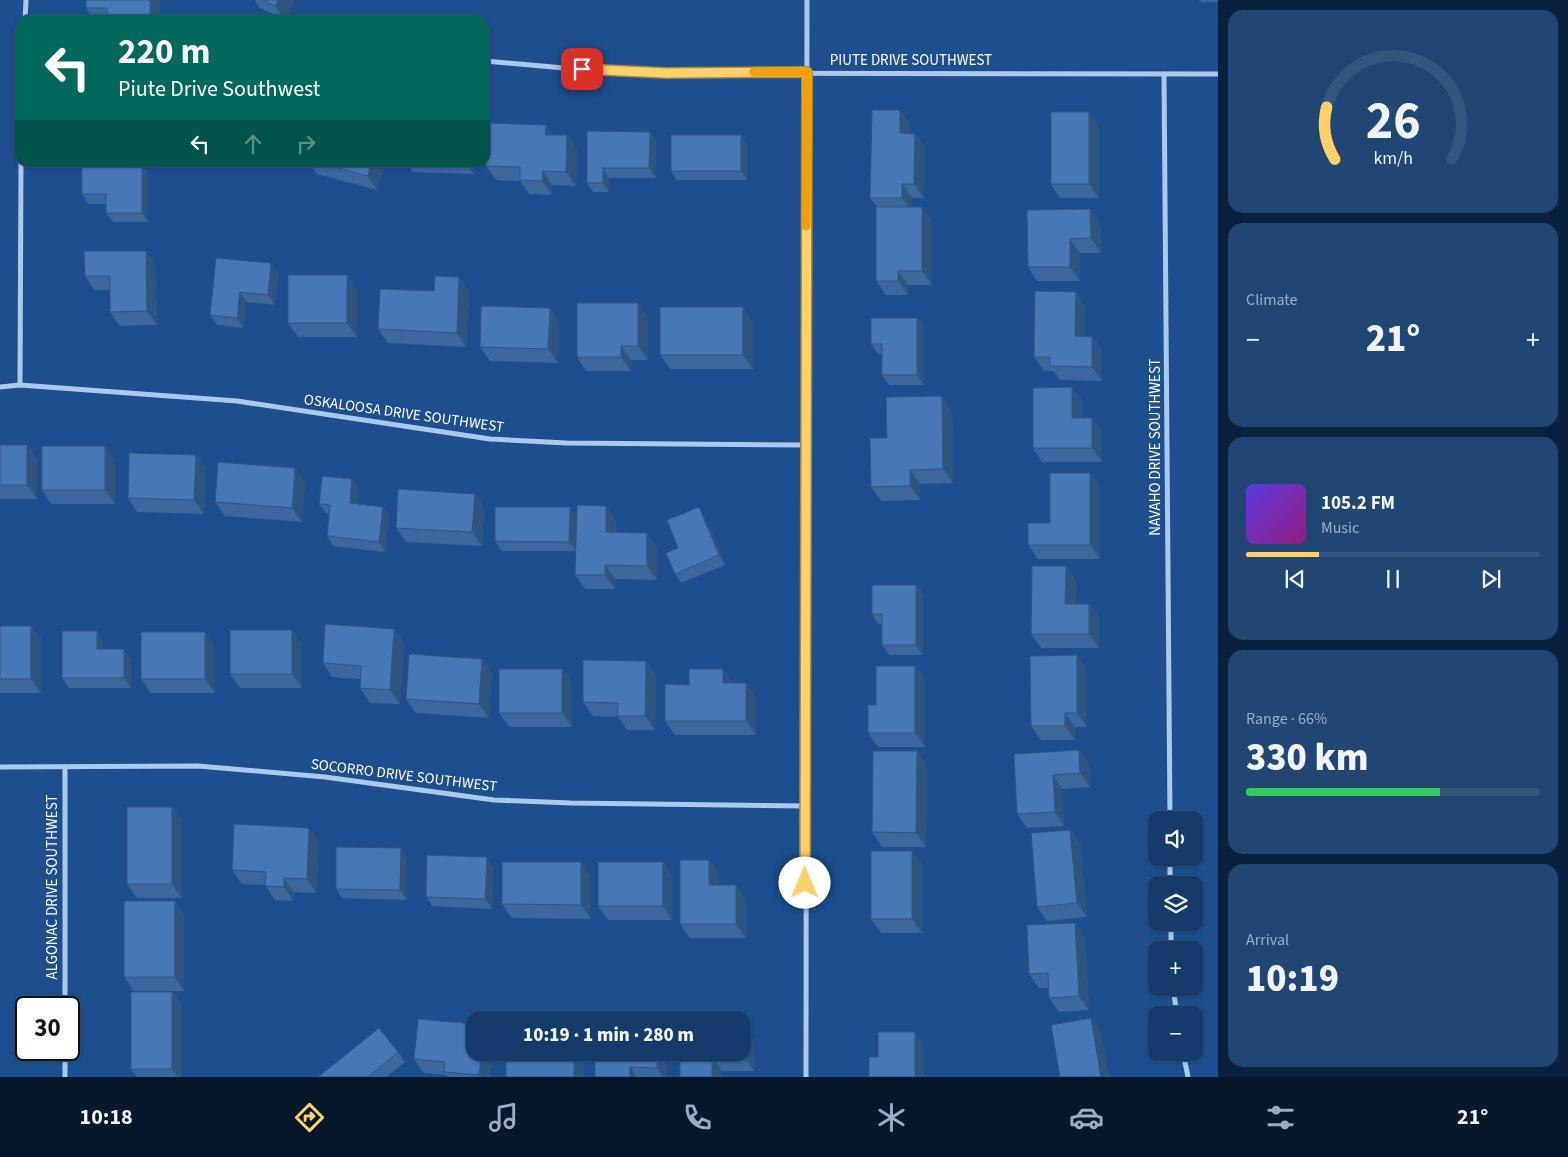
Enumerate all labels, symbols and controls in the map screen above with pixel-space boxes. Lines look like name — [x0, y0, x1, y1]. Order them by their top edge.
text: 220 m — [118, 27, 210, 77]
icon: left — [35, 35, 100, 100]
pin — [561, 48, 603, 90]
street label: PIUTE DRIVE SOUTHWEST — [830, 50, 992, 71]
icon: arrive — [568, 55, 596, 83]
text: Piute Drive Southwest — [118, 73, 320, 105]
text: 26 — [1366, 85, 1420, 159]
icon: left — [186, 130, 214, 158]
icon: ahead — [239, 130, 267, 158]
icon: right — [292, 130, 320, 158]
text: km/h — [1373, 146, 1413, 171]
text: Climate — [1246, 289, 1297, 311]
text: 21° — [1366, 312, 1420, 366]
text: − — [1246, 320, 1260, 360]
text: + — [1526, 320, 1540, 360]
street label: NAVAHO DRIVE SOUTHWEST — [1145, 358, 1166, 536]
street label: OSKALOOSA DRIVE SOUTHWEST — [303, 389, 505, 438]
text: 105.2 FM — [1321, 490, 1395, 517]
text: Music — [1321, 517, 1359, 539]
icon: previous — [1281, 565, 1309, 593]
icon: pause — [1379, 565, 1407, 593]
icon: next — [1477, 565, 1505, 593]
text: Range · 66% — [1246, 708, 1327, 730]
text: 330 km — [1246, 731, 1368, 785]
street label: SOCORRO DRIVE SOUTHWEST — [310, 754, 498, 797]
street label: ALGONAC DRIVE SOUTHWEST — [42, 795, 63, 979]
map controls — [1148, 811, 1203, 1061]
button: sound — [1148, 811, 1203, 866]
position arrow — [778, 856, 830, 908]
button: layers — [1148, 876, 1203, 931]
text: Arrival — [1246, 929, 1289, 951]
button: + — [1148, 941, 1203, 996]
text: 10:19 — [1246, 952, 1339, 1006]
speed limit sign: 30 — [15, 996, 80, 1061]
button: − — [1148, 1006, 1203, 1061]
text: 10:19 · 1 min · 280 m — [523, 1022, 694, 1049]
icon: directions — [292, 1100, 327, 1135]
icon: music — [486, 1100, 521, 1135]
icon: phone — [680, 1100, 715, 1135]
icon: climate — [874, 1100, 909, 1135]
icon: car — [1069, 1100, 1104, 1135]
icon: filters — [1263, 1100, 1298, 1135]
text: 10:18 — [80, 1101, 133, 1133]
text: 21° — [1457, 1101, 1488, 1133]

